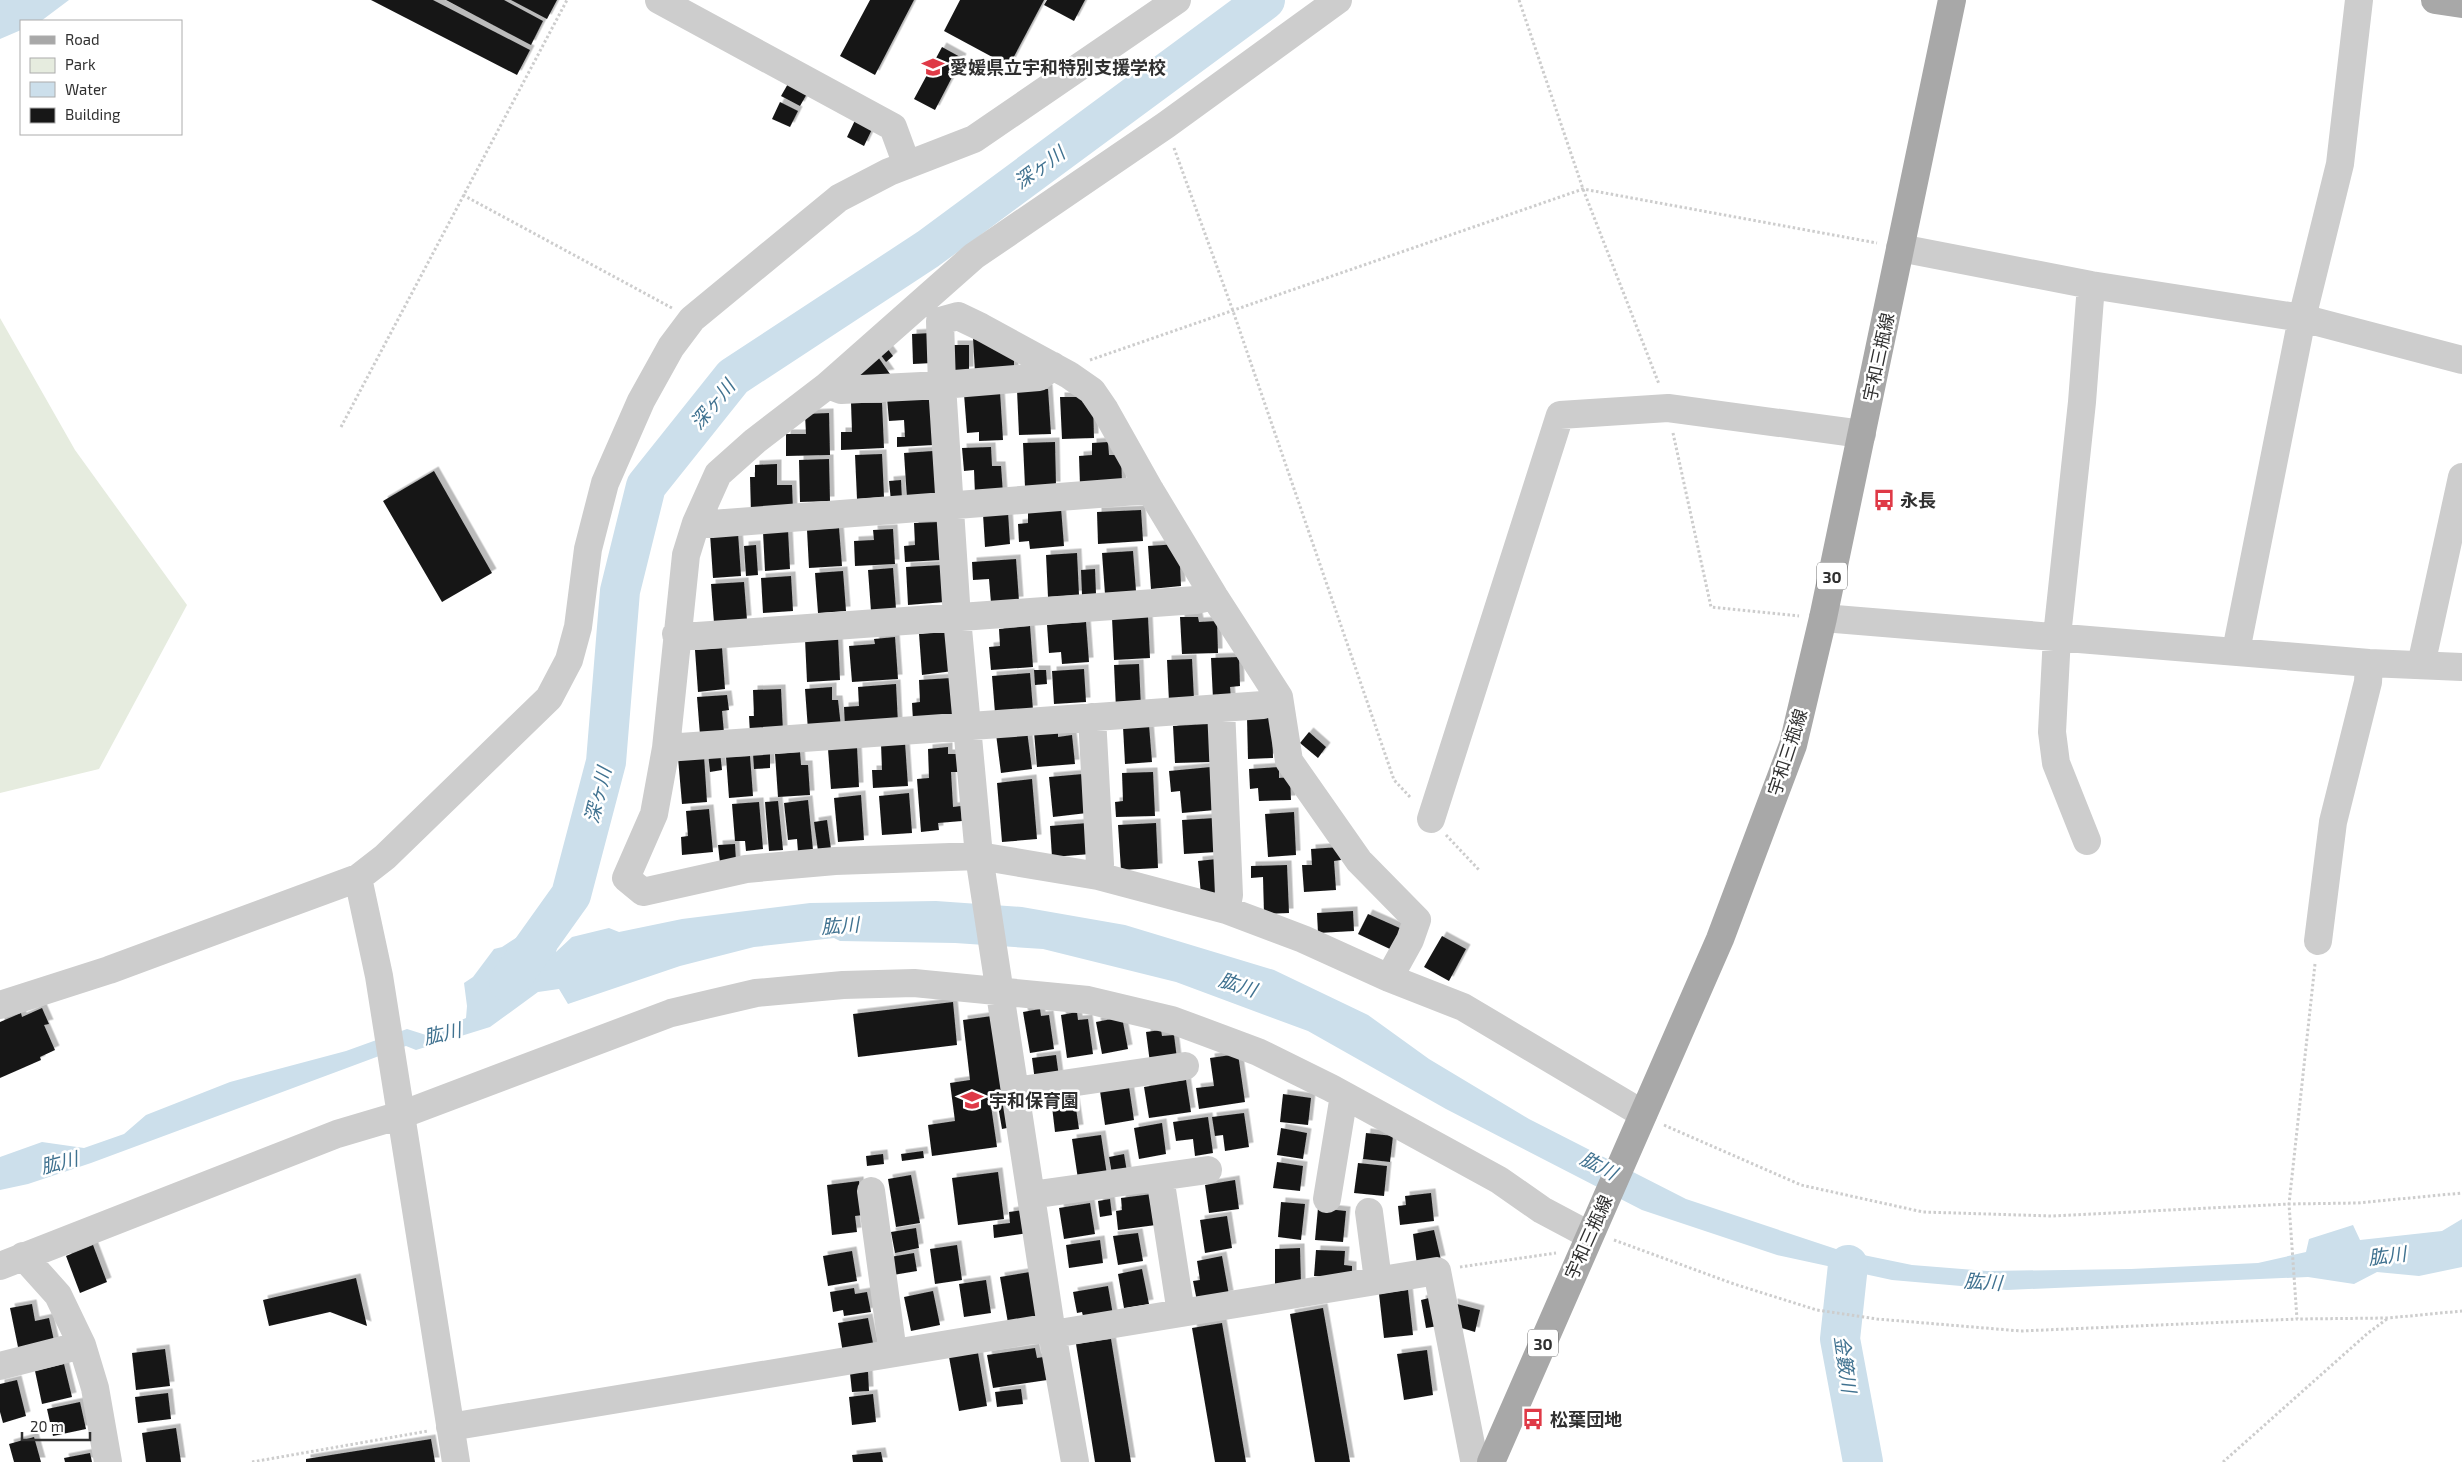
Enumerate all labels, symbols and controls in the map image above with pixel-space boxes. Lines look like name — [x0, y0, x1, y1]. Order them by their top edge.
legend — [20, 20, 182, 135]
text: Road — [65, 30, 100, 48]
school or university icon: 愛媛県立宇和特別支援学校 — [920, 54, 946, 80]
text: Park — [65, 55, 96, 73]
place label: 愛媛県立宇和特別支援学校 — [950, 56, 1166, 78]
text: Water — [65, 80, 107, 98]
text: Building — [65, 105, 121, 123]
water label: 深ヶ川 — [1009, 140, 1070, 193]
street label: 宇和三瓶線 — [1858, 311, 1898, 403]
water label: 深ヶ川 — [685, 373, 740, 433]
bus stop icon: 永長 — [1871, 487, 1897, 513]
place label: 永長 — [1900, 489, 1936, 511]
road number: 30 — [1817, 562, 1847, 590]
street label: 宇和三瓶線 — [1763, 706, 1811, 798]
water label: 深ヶ川 — [579, 763, 616, 825]
water label: 肱川 — [820, 912, 862, 938]
water label: 肱川 — [1216, 967, 1262, 1001]
water label: 肱川 — [421, 1017, 465, 1048]
school or university icon: 宇和保育園 — [959, 1087, 985, 1113]
place label: 宇和保育園 — [989, 1089, 1079, 1111]
water label: 肱川 — [38, 1146, 82, 1178]
water label: 肱川 — [1577, 1146, 1623, 1185]
street label: 宇和三瓶線 — [1560, 1191, 1616, 1283]
water label: 肱川 — [2367, 1241, 2409, 1269]
water label: 肱川 — [1963, 1268, 2005, 1294]
road number: 30 — [1528, 1330, 1558, 1356]
water label: 金籔川 — [1831, 1334, 1862, 1396]
bus stop icon: 松葉団地 — [1520, 1406, 1546, 1432]
place label: 松葉団地 — [1550, 1408, 1622, 1430]
scale bar — [22, 1410, 90, 1442]
text: 20 m — [30, 1417, 64, 1435]

